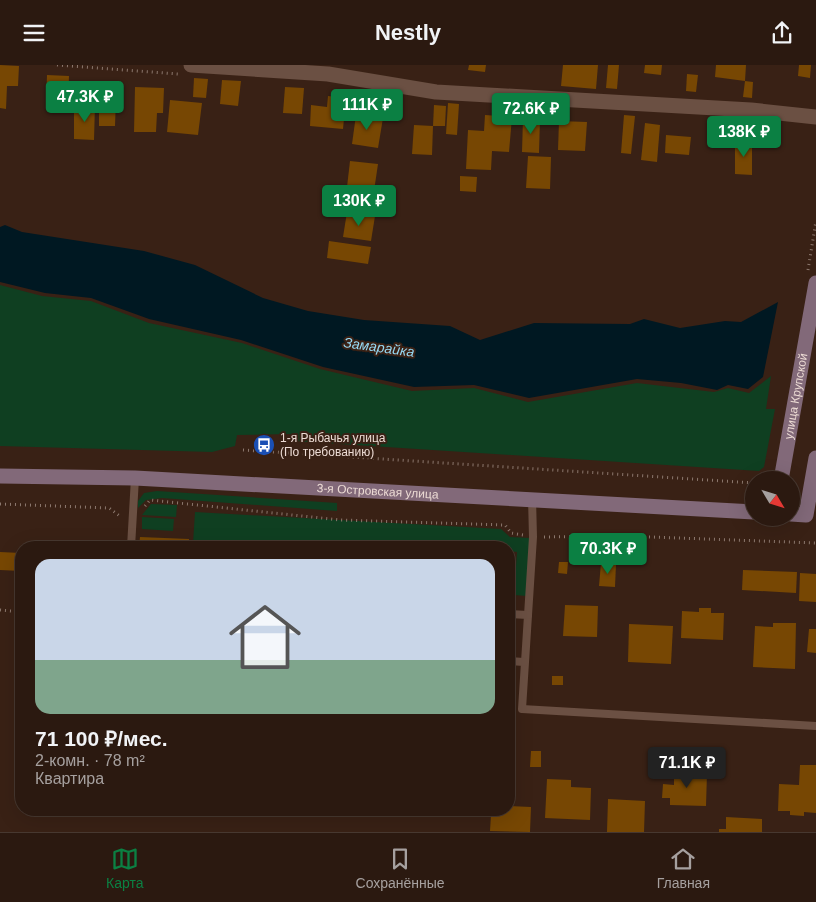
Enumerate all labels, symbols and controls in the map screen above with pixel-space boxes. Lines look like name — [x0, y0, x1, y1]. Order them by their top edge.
icon: menu — [20, 19, 48, 47]
icon: share — [768, 19, 796, 47]
text: Nestly — [375, 20, 441, 45]
pin: 47.3K ₽ — [39, 80, 131, 123]
text: 47.3K ₽ — [57, 88, 113, 105]
pin: 111K ₽ — [326, 88, 408, 131]
pin: 72.6K ₽ — [485, 93, 577, 135]
text: 111K ₽ — [342, 96, 392, 113]
text: 72.6K ₽ — [503, 100, 559, 117]
pin: 138K ₽ — [703, 116, 785, 158]
text: 138K ₽ — [718, 123, 770, 140]
pin: 130K ₽ — [318, 185, 400, 227]
text: 130K ₽ — [333, 192, 385, 209]
water label: Замарайка — [342, 334, 416, 360]
street label: улица Крупской — [781, 352, 810, 440]
place label: 1-я Рыбачья улица (По требованию) — [280, 431, 386, 459]
bus stop icon: 1-я Рыбачья улица (По требованию) — [252, 433, 276, 457]
north arrow — [745, 471, 800, 526]
map controls — [745, 471, 800, 526]
street label: 3-я Островская улица — [316, 481, 439, 502]
pin: 70.3K ₽ — [562, 533, 654, 575]
text: 70.3K ₽ — [580, 540, 636, 557]
icon: home — [220, 592, 310, 682]
text: 71 100 ₽/мес. — [35, 727, 168, 750]
pin: 71.1K ₽ — [641, 747, 733, 789]
text: 2-комн. · 78 m² — [35, 752, 145, 769]
text: 71.1K ₽ — [659, 754, 715, 771]
text: Квартира — [35, 770, 104, 787]
tab: Карта — [106, 845, 143, 891]
tab: Сохранённые — [356, 845, 445, 891]
tab: Главная — [657, 845, 710, 891]

